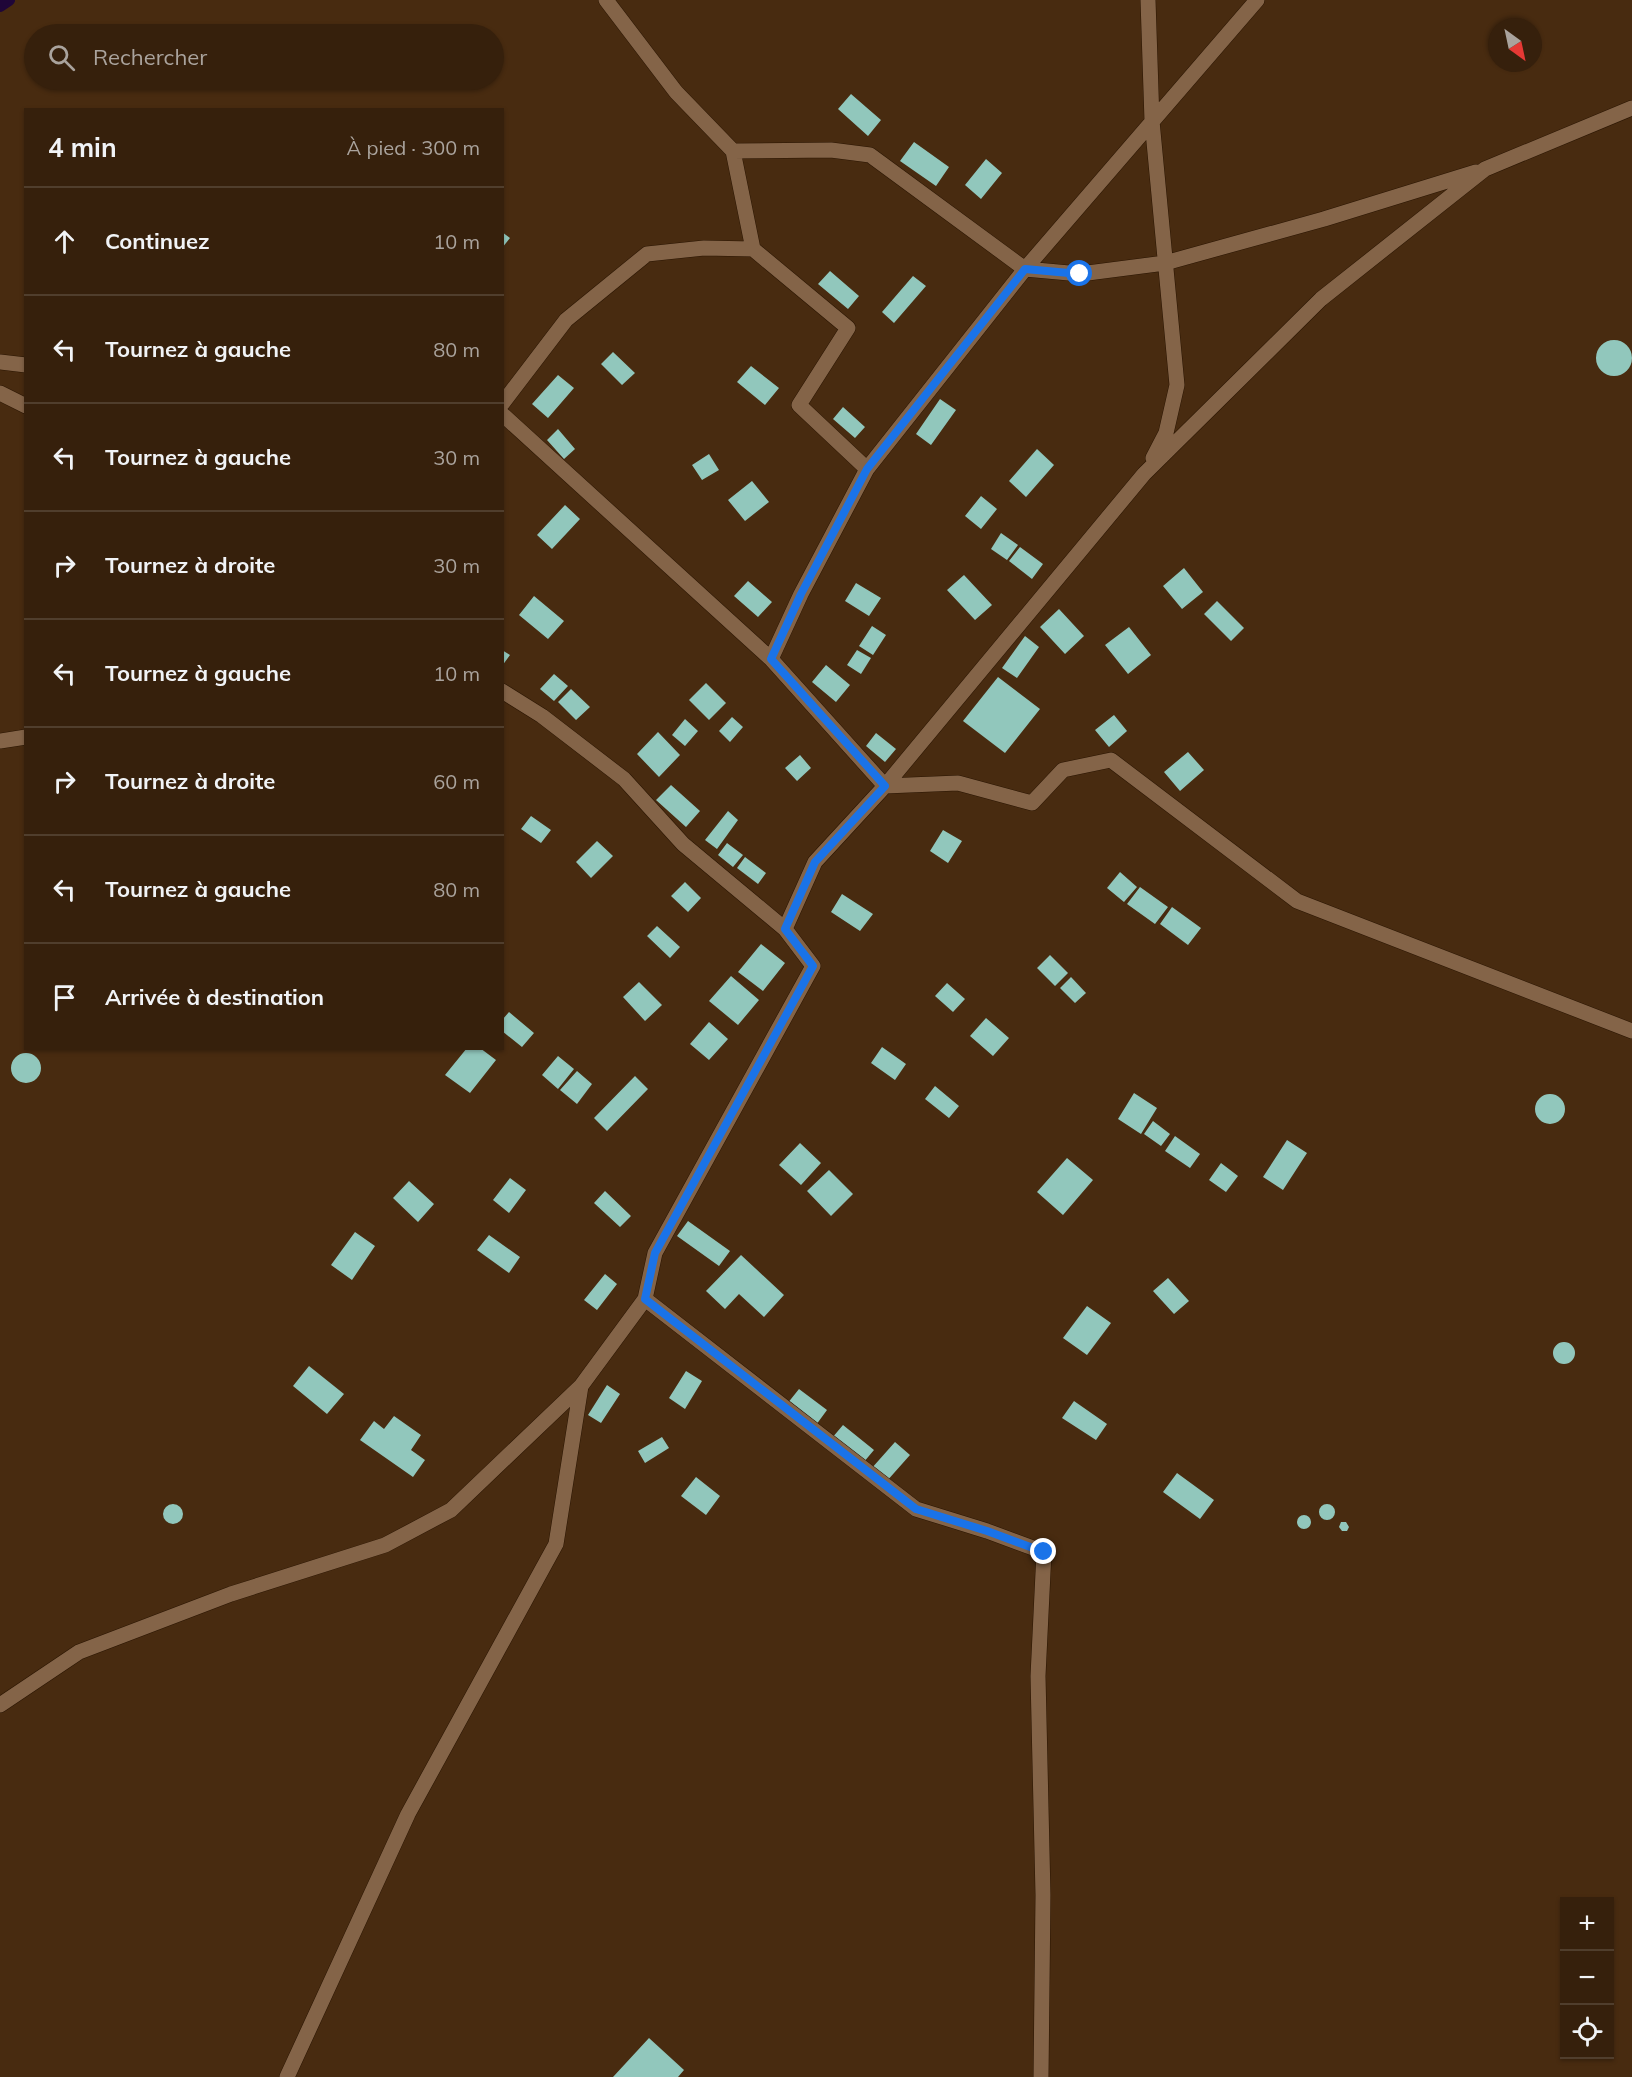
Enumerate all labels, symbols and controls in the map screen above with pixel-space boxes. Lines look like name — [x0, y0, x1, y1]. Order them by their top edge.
north arrow — [1488, 18, 1542, 72]
search box — [24, 24, 504, 90]
icon: search — [45, 41, 78, 74]
text: Rechercher — [93, 43, 207, 71]
text: 4 min — [48, 131, 117, 164]
text: À pied · 300 m — [347, 135, 480, 160]
icon: ahead — [48, 225, 81, 258]
text: Continuez — [105, 227, 210, 255]
text: 10 m — [433, 229, 480, 254]
route start — [1066, 260, 1092, 286]
icon: left — [48, 333, 81, 366]
text: Tournez à gauche — [105, 335, 291, 363]
text: 80 m — [433, 337, 480, 362]
icon: left — [48, 441, 81, 474]
text: Tournez à gauche — [105, 443, 291, 471]
text: 30 m — [433, 445, 480, 470]
icon: right — [48, 549, 81, 582]
text: Tournez à droite — [105, 551, 275, 579]
text: 30 m — [433, 553, 480, 578]
icon: left — [48, 657, 81, 690]
text: Tournez à gauche — [105, 659, 291, 687]
text: 10 m — [433, 661, 480, 686]
icon: right — [48, 765, 81, 798]
text: Tournez à droite — [105, 767, 275, 795]
text: 60 m — [433, 769, 480, 794]
icon: left — [48, 873, 81, 906]
text: Tournez à gauche — [105, 875, 291, 903]
text: 80 m — [433, 877, 480, 902]
icon: arrive — [48, 981, 81, 1014]
text: Arrivée à destination — [105, 983, 324, 1011]
route end — [1030, 1538, 1056, 1564]
map controls — [1560, 1897, 1614, 2059]
button: + — [1560, 1897, 1614, 1951]
button: − — [1560, 1951, 1614, 2005]
button: locate — [1560, 2005, 1614, 2059]

